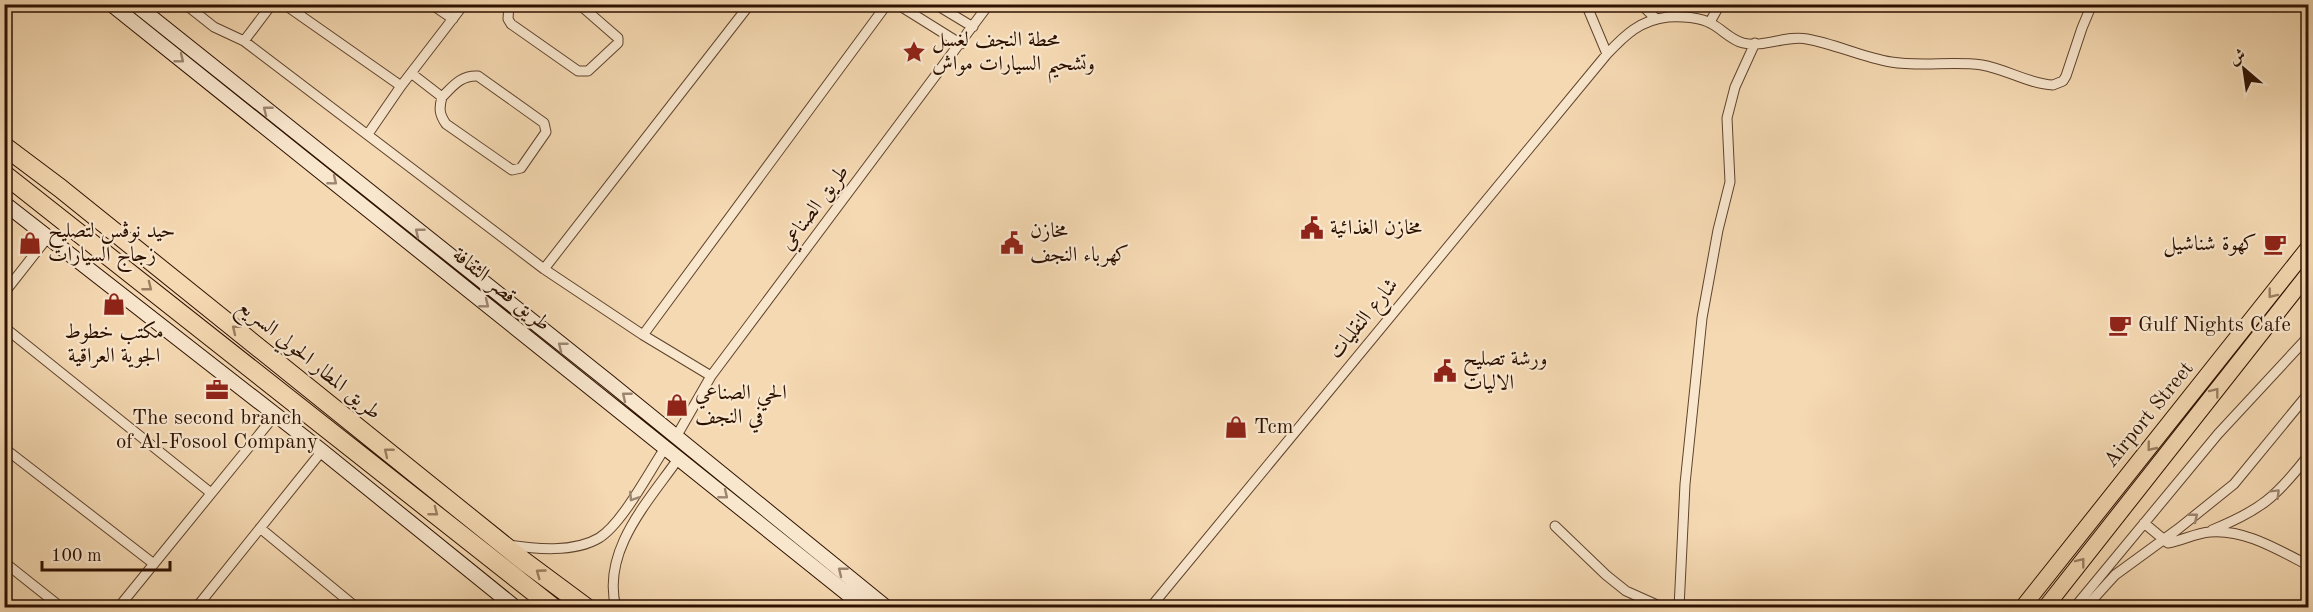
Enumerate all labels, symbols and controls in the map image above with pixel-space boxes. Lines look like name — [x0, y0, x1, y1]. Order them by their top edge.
place label: محطة النجف لغسل وتشحيم السيارات مواش — [932, 30, 1095, 84]
place icon: محطة النجف لغسل وتشحيم السيارات مواش — [901, 39, 927, 65]
north arrow — [2214, 39, 2274, 99]
text: ش — [2227, 47, 2249, 68]
one-way arrow — [174, 52, 185, 63]
one-way arrow — [263, 107, 274, 118]
street label: طريق الصناعي — [776, 162, 858, 257]
one-way arrow — [326, 174, 337, 185]
public building icon: مخازن الغذائية — [1299, 215, 1325, 241]
place label: مخازن الغذائية — [1330, 218, 1422, 239]
place label: حيد نوڤس لتصليح زجاج السيارات — [48, 221, 175, 273]
place label: مخازن كهرباء النجف — [1030, 221, 1129, 267]
one-way arrow — [415, 228, 426, 239]
shop icon: حيد نوڤس لتصليح زجاج السيارات — [17, 230, 43, 256]
public building icon: مخازن كهرباء النجف — [999, 230, 1025, 256]
cafe icon: كهوة شناشيل — [2262, 231, 2288, 257]
place label: كهوة شناشيل — [2163, 233, 2257, 258]
street label: طريق قصر الثقافة — [447, 244, 554, 337]
street label: شارع النقليات — [1325, 275, 1407, 367]
one-way arrow — [141, 280, 152, 291]
one-way arrow — [2269, 287, 2280, 298]
shop icon: مكتب خطوط الجوية العراقية — [101, 291, 127, 317]
street label: طريق المطار الحولي السريع — [229, 296, 385, 430]
one-way arrow — [478, 296, 489, 307]
cafe icon: Gulf Nights Cafe — [2107, 312, 2133, 338]
place label: Gulf Nights Cafe — [2138, 315, 2291, 336]
place label: مكتب خطوط الجوية العراقية — [64, 320, 164, 368]
one-way arrow — [232, 326, 243, 337]
one-way arrow — [558, 342, 569, 353]
place label: ورشة تصليح الاليات — [1463, 349, 1547, 394]
public building icon: ورشة تصليح الاليات — [1432, 358, 1458, 384]
street label: Airport Street — [2100, 358, 2198, 472]
office icon: The second branch of Al-Fosool Company — [204, 377, 230, 403]
place label: الحي الصناعي في النجف — [695, 383, 787, 433]
one-way arrow — [2208, 388, 2219, 399]
one-way arrow — [622, 392, 633, 403]
shop icon: الحي الصناعي في النجف — [664, 392, 690, 418]
place label: The second branch of Al-Fosool Company — [116, 408, 318, 453]
shop icon: Tcm — [1223, 414, 1249, 440]
place label: Tcm — [1254, 417, 1293, 438]
one-way arrow — [2147, 440, 2158, 451]
one-way arrow — [383, 448, 394, 459]
one-way arrow — [717, 488, 728, 499]
one-way arrow — [2268, 490, 2279, 501]
one-way arrow — [628, 491, 640, 501]
one-way arrow — [427, 504, 438, 515]
one-way arrow — [2187, 513, 2198, 524]
scale bar — [42, 534, 170, 572]
text: 100 m — [51, 547, 102, 565]
one-way arrow — [2074, 557, 2085, 568]
one-way arrow — [838, 567, 849, 578]
one-way arrow — [535, 569, 546, 580]

